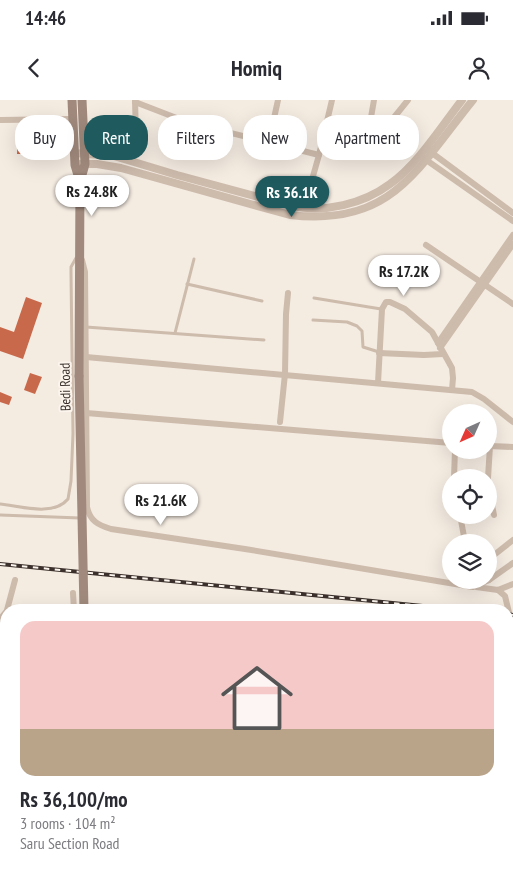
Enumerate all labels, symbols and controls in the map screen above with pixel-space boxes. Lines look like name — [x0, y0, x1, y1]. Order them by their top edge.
text: 14:46 — [25, 6, 66, 30]
icon: back — [20, 54, 48, 82]
text: Homiq — [231, 54, 282, 82]
icon: person — [465, 54, 493, 82]
chip: Buy — [15, 115, 74, 160]
chip: Rent — [84, 115, 148, 160]
chip: Filters — [158, 115, 233, 160]
chip: New — [243, 115, 307, 160]
chip: Apartment — [317, 115, 419, 160]
pin: Rs 24.8K — [40, 174, 144, 217]
pin: Rs 36.1K — [240, 176, 344, 218]
text: Rs 24.8K — [66, 181, 118, 201]
text: Rs 36.1K — [266, 182, 318, 202]
pin: Rs 17.2K — [352, 254, 456, 297]
text: Rs 17.2K — [379, 261, 429, 281]
street label: Bedi Road — [56, 363, 74, 411]
north arrow — [442, 404, 498, 459]
map controls — [442, 404, 497, 589]
button: locate — [442, 469, 497, 524]
pin: Rs 21.6K — [109, 484, 213, 526]
text: Rs 21.6K — [135, 490, 187, 510]
button: layers — [442, 534, 497, 589]
icon: home — [212, 653, 302, 743]
text: Rs 36,100/mo — [20, 786, 128, 813]
text: 3 rooms · 104 m² — [20, 813, 116, 833]
text: Saru Section Road — [20, 833, 120, 853]

